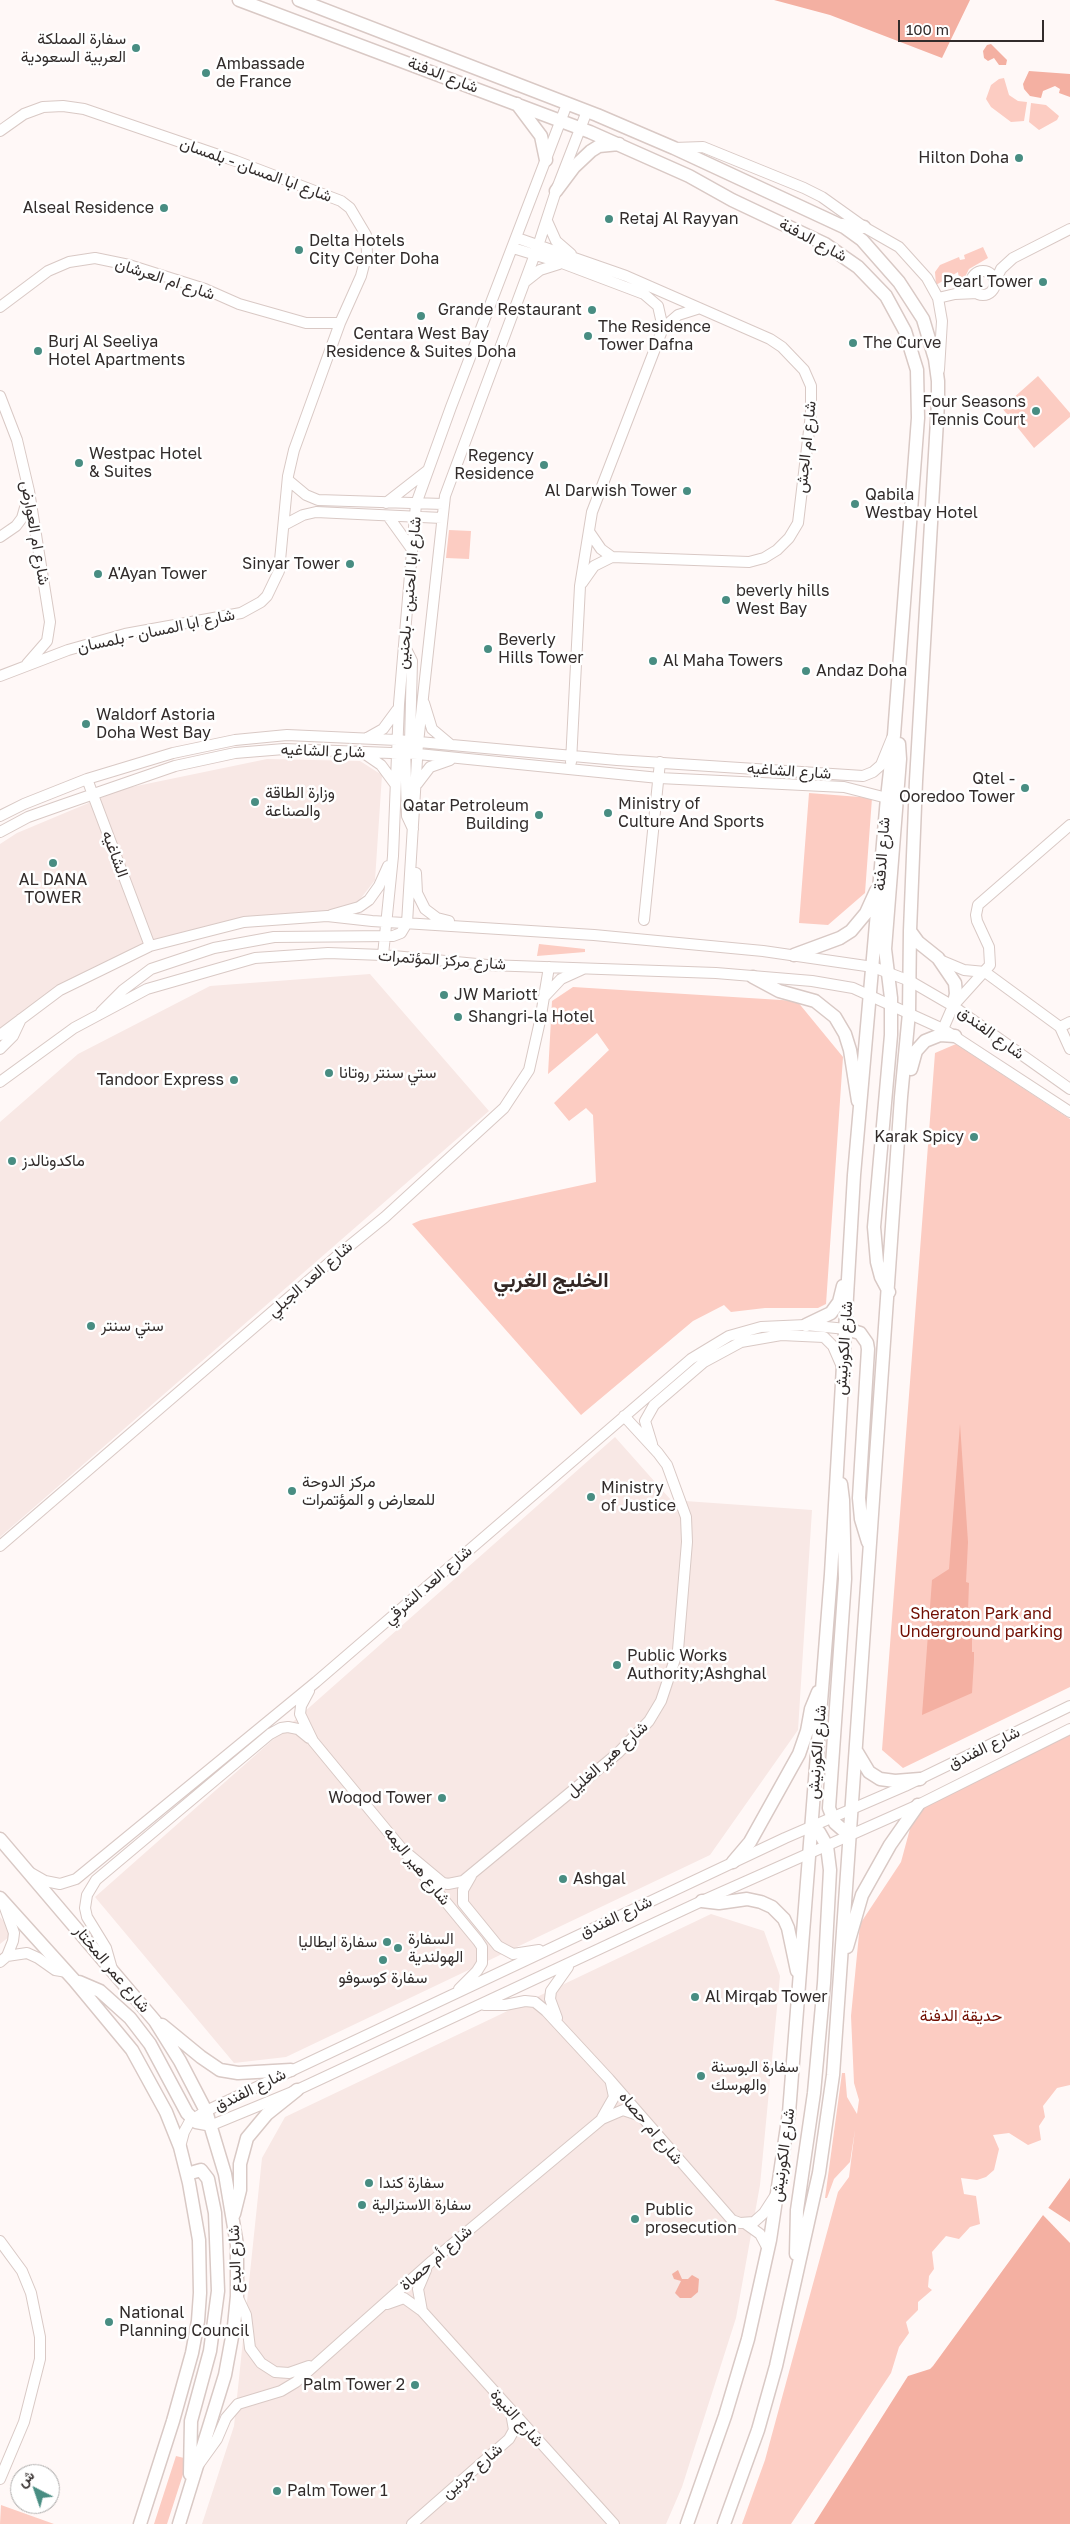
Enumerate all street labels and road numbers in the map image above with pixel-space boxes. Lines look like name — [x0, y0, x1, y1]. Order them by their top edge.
street label: شارع الدفنة — [405, 53, 481, 97]
street label: شارع ابا المسان - بلمسان — [177, 134, 335, 206]
street label: شارع الدفنة — [776, 214, 850, 266]
street label: شارع ام العرشان — [113, 254, 217, 304]
street label: شارع ام الجش — [792, 400, 820, 494]
street label: شارع ام العوارض — [16, 479, 54, 587]
street label: شارع ابا الحنين - بلحنين — [393, 516, 425, 670]
street label: شارع ابا المسان - بلمسان — [76, 605, 236, 657]
street label: شارع الشاغيه — [280, 740, 366, 762]
street label: شارع الشاغيه — [746, 758, 832, 784]
street label: شارع الدفنة — [870, 816, 894, 892]
street label: الشاغيه — [98, 828, 132, 880]
street label: شارع مركز المؤتمرات — [377, 946, 507, 974]
street label: شارع الفندق — [954, 1002, 1028, 1064]
street label: شارع العد الجبلي — [264, 1237, 356, 1321]
street label: شارع الكورنيش — [831, 1300, 857, 1396]
street label: شارع العد الشرقي — [380, 1541, 476, 1629]
street label: شارع الكورنيش — [803, 1704, 831, 1800]
street label: شارع هير الغليل — [562, 1717, 652, 1801]
street label: شارع الفندق — [945, 1722, 1023, 1774]
street label: شارع هير اليمه — [380, 1823, 454, 1909]
street label: شارع الفندق — [577, 1892, 655, 1942]
street label: شارع عمر المختار — [70, 1921, 154, 2017]
street label: شارع الفندق — [211, 2064, 289, 2116]
street label: شارع ام حصاه — [615, 2088, 687, 2168]
street label: شارع الكورنيش — [767, 2107, 799, 2203]
street label: شارع أم حصاة — [396, 2221, 476, 2295]
street label: شارع البدع — [224, 2224, 246, 2294]
street label: شارع النيوة — [486, 2385, 548, 2451]
street label: شارع جرنين — [438, 2439, 506, 2503]

